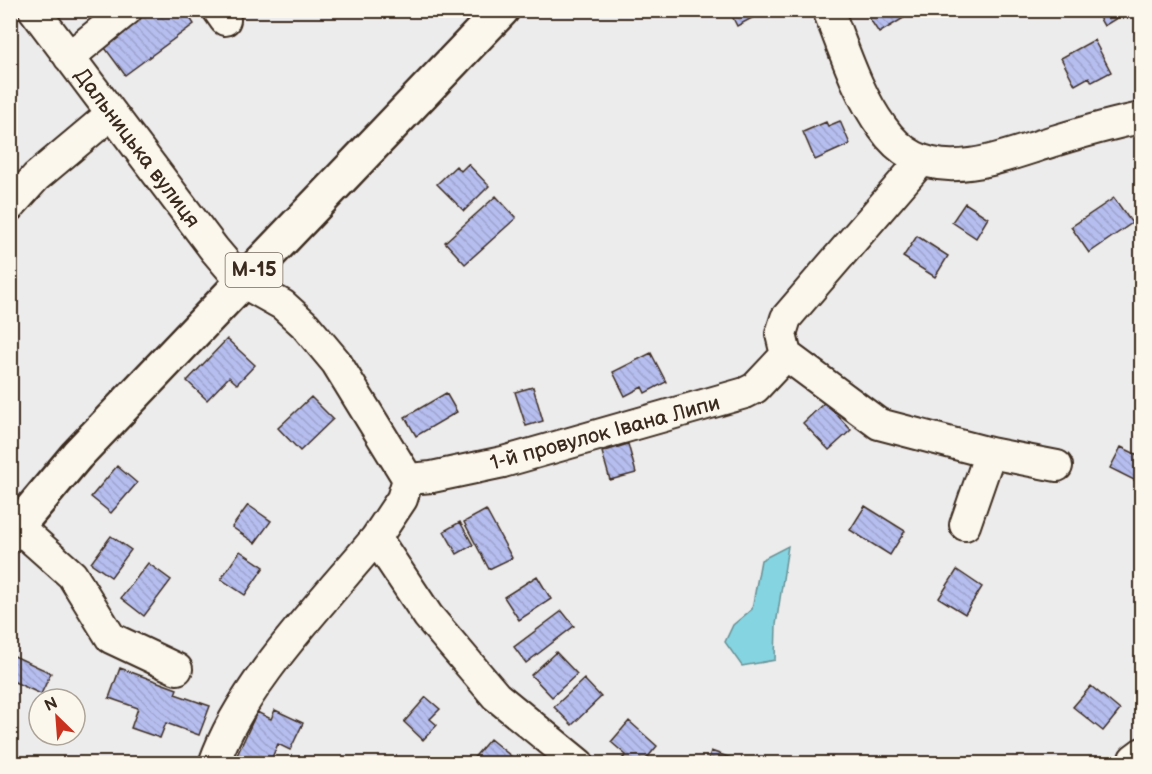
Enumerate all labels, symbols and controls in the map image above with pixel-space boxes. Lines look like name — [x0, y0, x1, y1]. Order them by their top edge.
street label: Дальницька вулиця — [69, 63, 205, 233]
road number: М-15 — [226, 253, 282, 287]
street label: 1-й провулок Івана Липи — [487, 390, 723, 476]
north arrow — [27, 687, 87, 747]
text: N — [42, 694, 61, 716]

